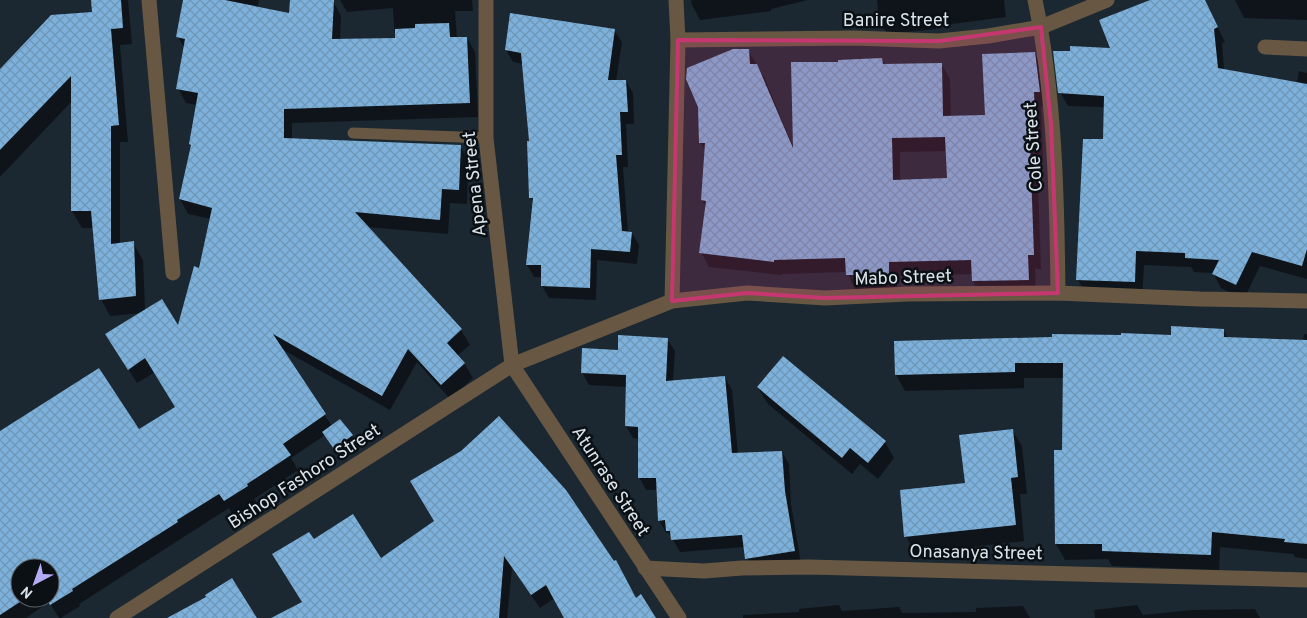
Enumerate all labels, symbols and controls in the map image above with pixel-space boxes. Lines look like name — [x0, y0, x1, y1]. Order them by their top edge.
street label: Banire Street — [843, 10, 949, 33]
street label: Cole Street — [1020, 101, 1049, 193]
street label: Apena Street — [459, 130, 492, 238]
street label: Mabo Street — [854, 265, 952, 292]
street label: Bishop Fashoro Street — [224, 419, 385, 535]
street label: Atunrase Street — [566, 422, 654, 541]
street label: Onasanya Street — [909, 541, 1043, 566]
north arrow — [10, 558, 60, 608]
text: N — [18, 582, 37, 601]

